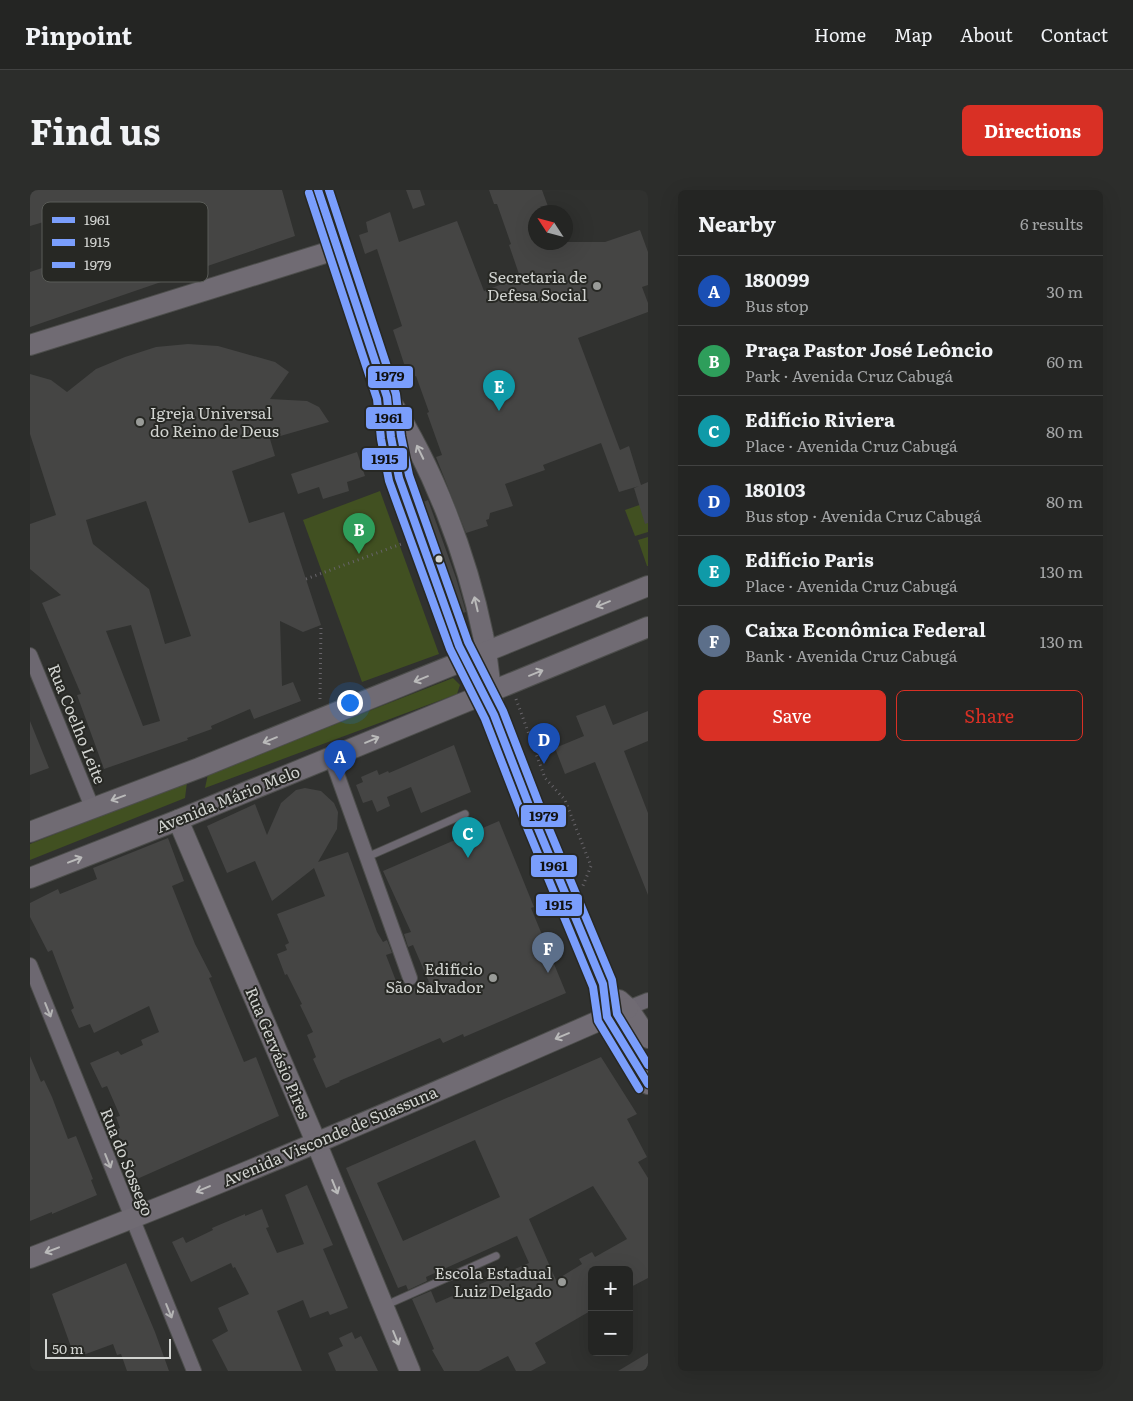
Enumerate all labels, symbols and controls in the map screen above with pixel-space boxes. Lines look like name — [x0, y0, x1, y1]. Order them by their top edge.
text: Pinpoint — [25, 17, 132, 52]
text: Home — [814, 21, 866, 48]
text: Map — [894, 21, 932, 48]
text: About — [960, 21, 1013, 48]
text: Contact — [1041, 21, 1108, 48]
text: Find us — [30, 104, 160, 156]
button: Directions — [962, 105, 1103, 156]
legend — [42, 202, 208, 282]
north arrow — [528, 205, 573, 250]
text: Nearby — [698, 207, 776, 238]
text: 1961 — [84, 209, 111, 229]
text: 6 results — [1020, 211, 1083, 235]
text: 1915 — [84, 231, 110, 251]
text: 1979 — [84, 254, 111, 274]
place label: Secretaria de Defesa Social — [487, 264, 587, 306]
text: 180099 — [745, 265, 809, 293]
text: A — [708, 279, 720, 303]
text: 30 m — [1046, 279, 1083, 303]
marker: Secretaria de Defesa Social — [591, 280, 603, 292]
text: Bus stop — [745, 293, 809, 317]
text: Praça Pastor José Leôncio — [745, 335, 993, 363]
text: B — [708, 349, 720, 373]
text: 60 m — [1046, 349, 1083, 373]
text: Park · Avenida Cruz Cabugá — [745, 363, 953, 387]
line badge: 1979 — [367, 365, 414, 389]
text: 1979 — [375, 365, 405, 385]
pin: E — [483, 370, 515, 411]
place label: Igreja Universal do Reino de Deus — [150, 400, 279, 442]
text: Edifício Riviera — [745, 405, 895, 433]
line badge: 1961 — [365, 406, 413, 430]
text: 1961 — [375, 407, 403, 427]
marker: Igreja Universal do Reino de Deus — [134, 416, 146, 428]
text: C — [708, 419, 720, 443]
text: 80 m — [1046, 419, 1083, 443]
text: Place · Avenida Cruz Cabugá — [745, 433, 958, 457]
one-way arrow — [415, 445, 424, 460]
line badge: 1915 — [361, 447, 408, 471]
text: 1915 — [371, 448, 399, 468]
text: 180103 — [745, 475, 806, 503]
text: D — [708, 489, 720, 513]
text: 80 m — [1046, 489, 1083, 513]
text: Bus stop · Avenida Cruz Cabugá — [745, 503, 982, 527]
pin: B — [343, 513, 375, 554]
text: Edifício Paris — [745, 545, 874, 573]
unlabelled marker — [434, 554, 444, 564]
text: E — [709, 559, 719, 583]
text: 130 m — [1040, 559, 1083, 583]
text: Place · Avenida Cruz Cabugá — [745, 573, 958, 597]
one-way arrow — [471, 597, 480, 613]
one-way arrow — [596, 600, 611, 610]
text: Caixa Econômica Federal — [745, 615, 986, 643]
text: F — [709, 629, 719, 653]
text: 130 m — [1040, 629, 1083, 653]
text: Bank · Avenida Cruz Cabugá — [745, 643, 957, 667]
street label: Rua Coelho Leite — [43, 660, 113, 787]
one-way arrow — [528, 668, 543, 677]
one-way arrow — [414, 674, 429, 684]
your location — [337, 690, 363, 716]
button: Save — [698, 690, 886, 741]
button: Share — [896, 690, 1083, 741]
pin: D — [528, 723, 560, 764]
one-way arrow — [263, 735, 278, 745]
one-way arrow — [364, 735, 379, 745]
pin: A — [324, 740, 356, 781]
street label: Avenida Mário Melo — [152, 758, 303, 838]
one-way arrow — [111, 794, 127, 803]
line badge: 1979 — [520, 804, 567, 828]
text: 1979 — [529, 805, 559, 825]
pin: C — [452, 817, 484, 858]
line badge: 1961 — [530, 854, 578, 878]
one-way arrow — [67, 855, 83, 864]
text: 1961 — [540, 855, 568, 875]
line badge: 1915 — [535, 893, 583, 917]
text: 1915 — [545, 894, 573, 914]
pin: F — [532, 932, 564, 973]
place label: Edifício São Salvador — [385, 956, 483, 998]
marker: Edifício São Salvador — [487, 972, 499, 984]
street label: Rua Gervásio Pires — [240, 983, 318, 1122]
one-way arrow — [44, 1002, 53, 1017]
one-way arrow — [555, 1032, 570, 1042]
street label: Avenida Visconde de Suassuna — [219, 1079, 441, 1191]
street label: Rua do Sossego — [95, 1104, 161, 1219]
one-way arrow — [104, 1153, 114, 1168]
one-way arrow — [330, 1179, 340, 1194]
one-way arrow — [196, 1185, 211, 1195]
one-way arrow — [45, 1246, 60, 1255]
place label: Escola Estadual Luiz Delgado — [435, 1260, 552, 1302]
map controls — [588, 1266, 633, 1356]
button: + — [588, 1266, 633, 1311]
marker: Escola Estadual Luiz Delgado — [556, 1276, 568, 1288]
one-way arrow — [166, 1304, 175, 1319]
button: − — [588, 1311, 633, 1356]
one-way arrow — [393, 1330, 402, 1345]
scale bar — [45, 1336, 171, 1359]
text: 50 m — [52, 1338, 84, 1358]

